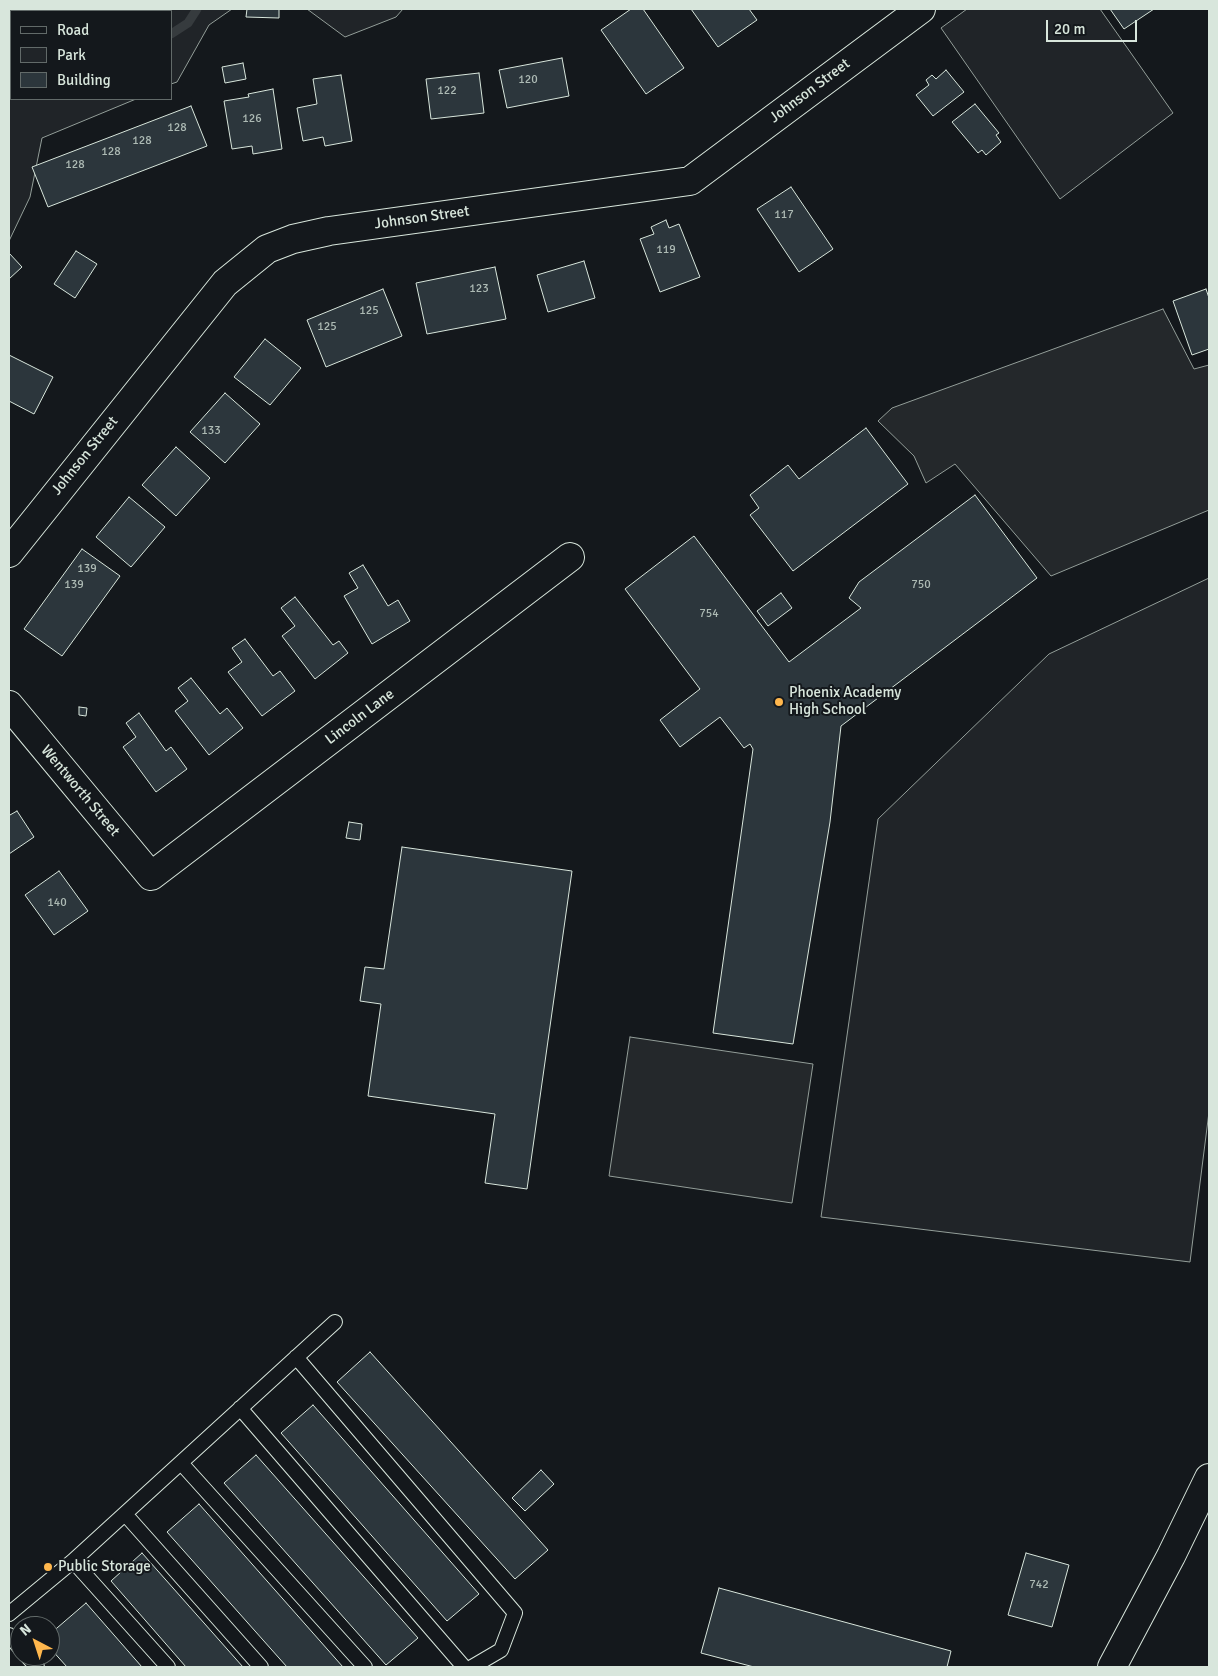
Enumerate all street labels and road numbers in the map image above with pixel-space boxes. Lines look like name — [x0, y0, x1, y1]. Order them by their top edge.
street label: Johnson Street — [766, 55, 854, 127]
street label: Johnson Street — [373, 202, 471, 234]
street label: Johnson Street — [48, 413, 122, 499]
street label: Lincoln Lane — [322, 685, 398, 749]
street label: Wentworth Street — [37, 742, 123, 840]

